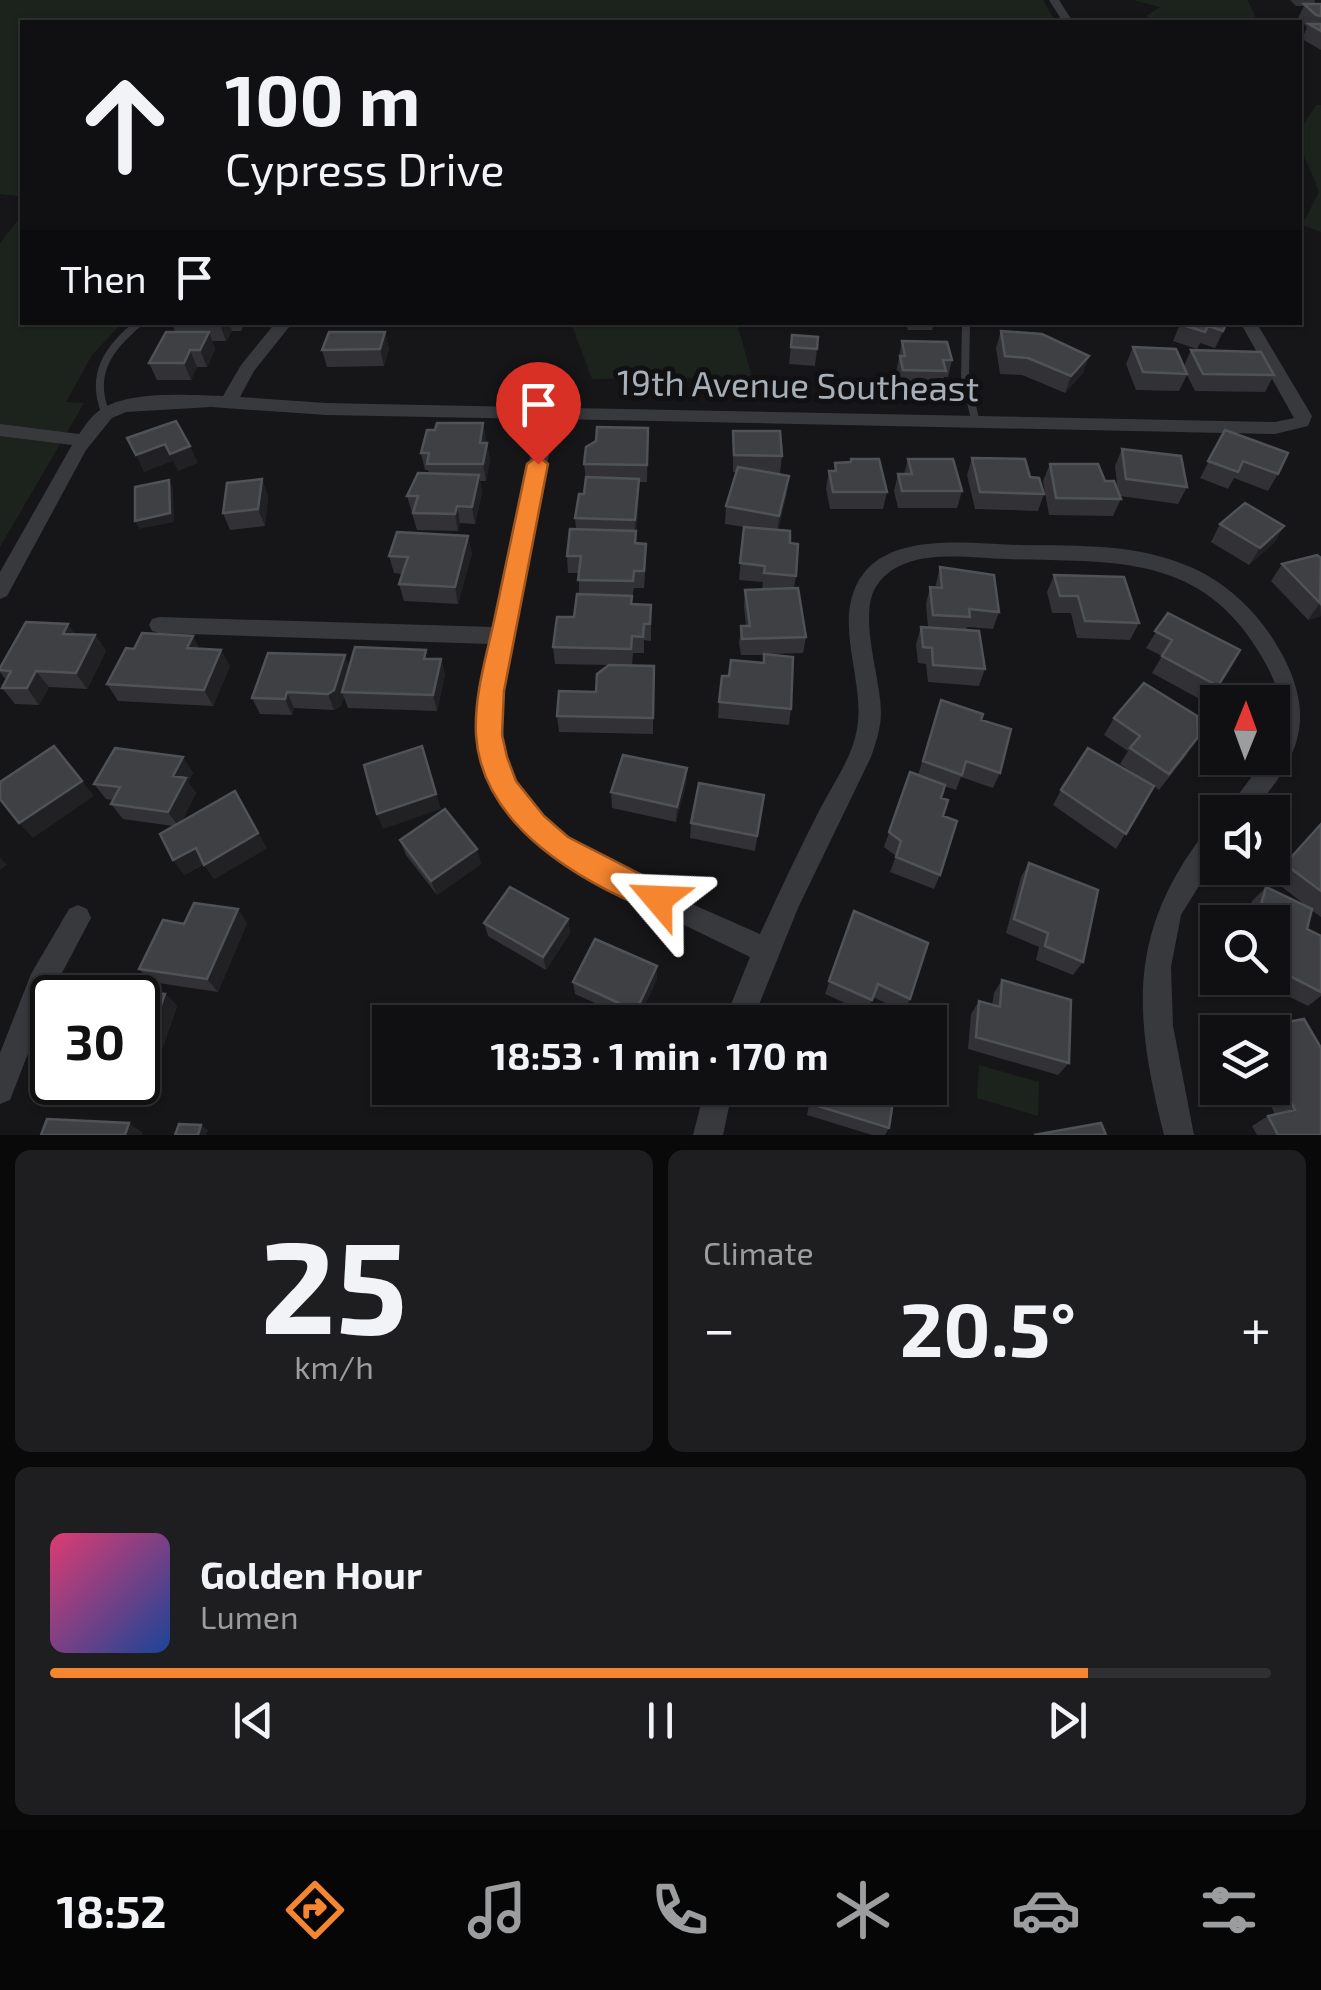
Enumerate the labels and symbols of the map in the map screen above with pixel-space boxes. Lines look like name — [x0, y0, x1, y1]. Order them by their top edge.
street label: 19th Avenue Southeast — [617, 360, 979, 408]
pin — [496, 362, 581, 465]
north arrow — [1200, 685, 1290, 775]
position arrow — [606, 847, 710, 951]
speed limit sign: 30 — [30, 975, 160, 1105]

